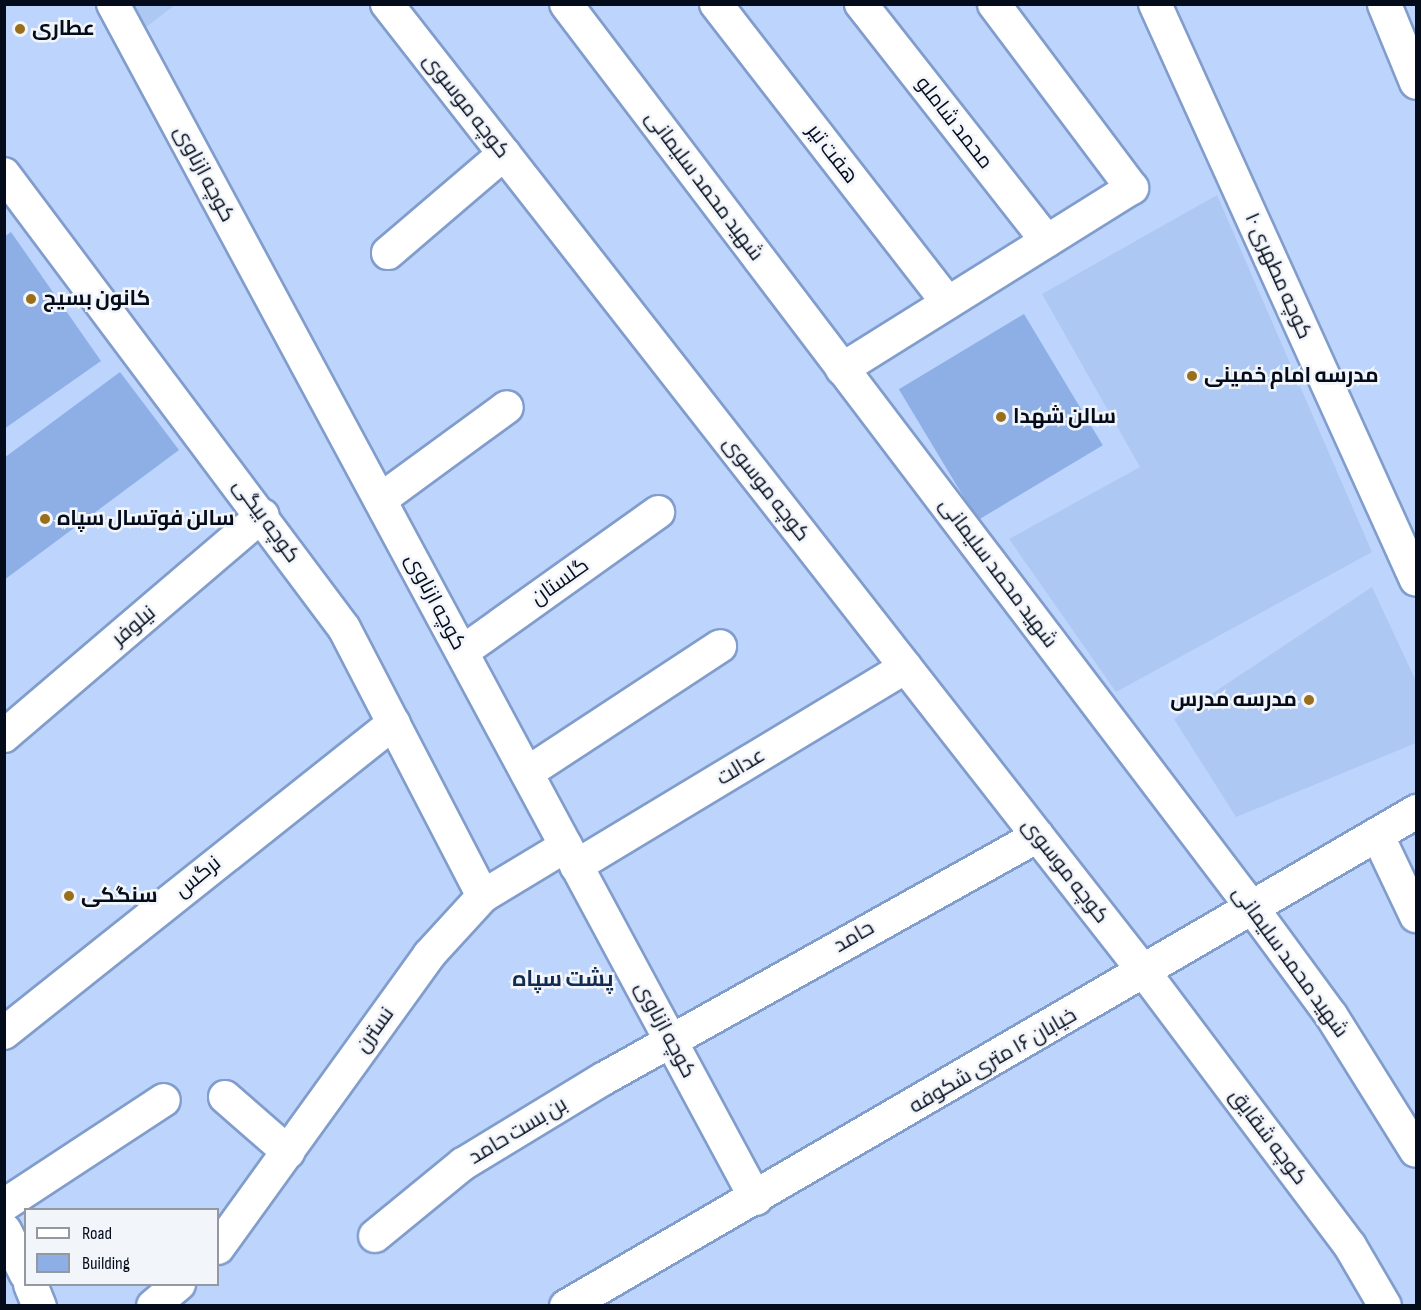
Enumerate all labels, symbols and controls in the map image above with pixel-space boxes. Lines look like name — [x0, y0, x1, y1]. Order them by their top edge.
place label: عطاری — [32, 16, 95, 42]
marker: عطاری — [13, 22, 27, 36]
street label: کوچه موسوی — [417, 48, 515, 164]
street label: محمد شاملو — [910, 72, 998, 174]
street label: شهید محمد سلیمانی — [639, 106, 769, 266]
street label: هفت تیر — [801, 119, 863, 189]
street label: کوچه ازناوی — [168, 121, 240, 227]
street label: کوچه مطهری ۱۰ — [1239, 209, 1317, 343]
place label: کانون بسیج — [43, 286, 150, 312]
marker: کانون بسیج — [24, 292, 38, 306]
place label: مدرسه امام خمینی — [1204, 363, 1379, 389]
marker: مدرسه امام خمینی — [1185, 369, 1199, 383]
place label: سالن شهدا — [1013, 404, 1116, 430]
marker: سالن شهدا — [994, 410, 1008, 424]
street label: کوچه موسوی — [717, 431, 815, 547]
street label: کوچه بیگی — [227, 474, 305, 568]
street label: شهید محمد سلیمانی — [933, 493, 1063, 653]
place label: سالن فوتسال سپاه — [57, 506, 235, 532]
marker: سالن فوتسال سپاه — [38, 512, 52, 526]
street label: کوچه ازناوی — [399, 549, 471, 655]
street label: گلستان — [526, 553, 594, 611]
street label: نیلوفر — [107, 600, 161, 652]
place label: مدرسه مدرس — [1170, 687, 1297, 713]
marker: مدرسه مدرس — [1302, 693, 1316, 707]
street label: عدالت — [712, 743, 770, 791]
street label: کوچه موسوی — [1016, 813, 1114, 929]
street label: نرگس — [170, 851, 226, 903]
street label: شهید محمد سلیمانی — [1226, 881, 1354, 1043]
place label: سنگکی — [81, 883, 158, 909]
marker: سنگکی — [62, 889, 76, 903]
street label: حامد — [829, 915, 879, 959]
district label: پشت سپاه — [512, 967, 614, 993]
street label: کوچه ازناوی — [629, 977, 701, 1083]
street label: نسترن — [350, 1002, 400, 1058]
street label: خیابان ۱۶ متری شکوفه — [905, 1003, 1081, 1119]
street label: کوچه شقایق — [1224, 1084, 1312, 1190]
street label: بن بست حامد — [464, 1092, 572, 1170]
legend — [24, 1208, 219, 1286]
text: Road — [82, 1223, 112, 1244]
text: Building — [82, 1253, 130, 1274]

